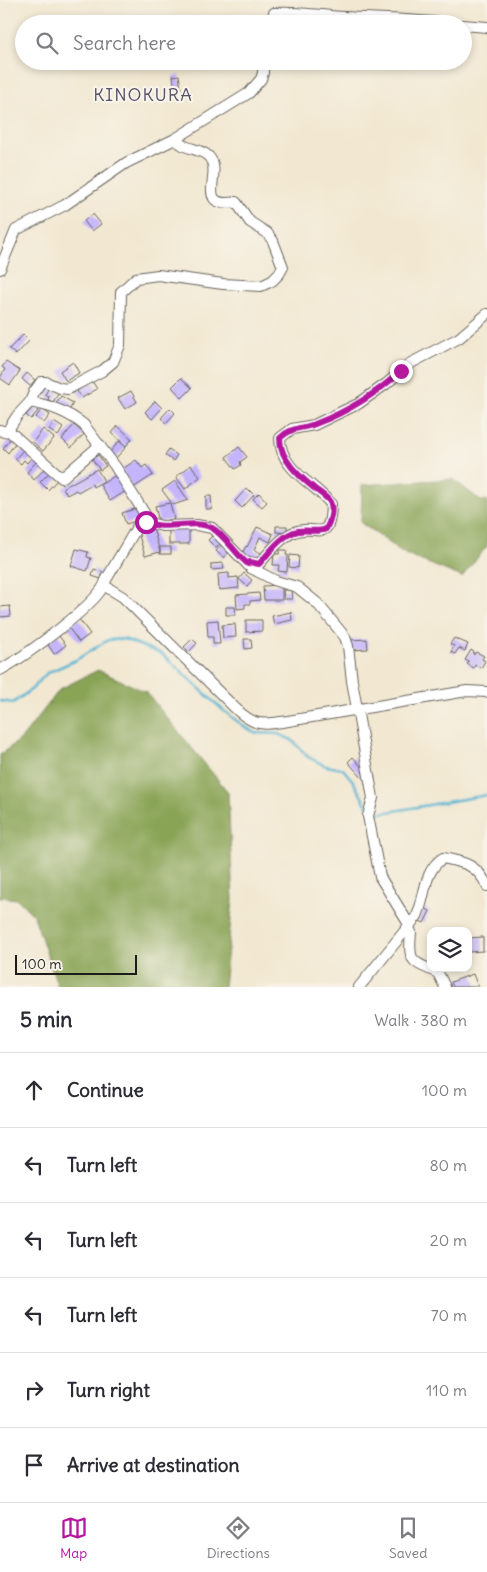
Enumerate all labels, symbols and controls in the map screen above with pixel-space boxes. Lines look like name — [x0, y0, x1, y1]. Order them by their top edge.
search box — [15, 15, 472, 70]
icon: search — [33, 29, 61, 57]
text: Search here — [73, 31, 176, 55]
district label: KINOKURA — [93, 83, 193, 106]
route end — [390, 360, 413, 383]
route start — [135, 511, 158, 534]
map controls — [427, 927, 472, 972]
button: layers — [427, 927, 472, 972]
scale bar — [15, 952, 138, 975]
text: 100 m — [22, 955, 62, 973]
text: 5 min — [20, 1006, 72, 1033]
text: Walk · 380 m — [374, 1010, 467, 1030]
icon: ahead — [20, 1076, 48, 1104]
text: Continue — [67, 1078, 144, 1102]
text: 100 m — [422, 1080, 467, 1100]
icon: left — [20, 1151, 48, 1179]
text: Turn left — [67, 1153, 137, 1177]
text: 80 m — [429, 1155, 467, 1175]
icon: left — [20, 1226, 48, 1254]
text: Turn left — [67, 1228, 137, 1252]
text: 20 m — [430, 1230, 467, 1250]
icon: left — [20, 1301, 48, 1329]
text: Turn left — [67, 1303, 137, 1327]
text: 70 m — [431, 1305, 467, 1325]
icon: right — [20, 1376, 48, 1404]
text: Turn right — [67, 1378, 150, 1402]
text: 110 m — [426, 1380, 467, 1400]
icon: arrive — [20, 1451, 48, 1479]
text: Arrive at destination — [67, 1453, 240, 1477]
tab: Map — [60, 1514, 88, 1562]
tab: Directions — [207, 1514, 270, 1562]
tab: Saved — [389, 1514, 427, 1562]

